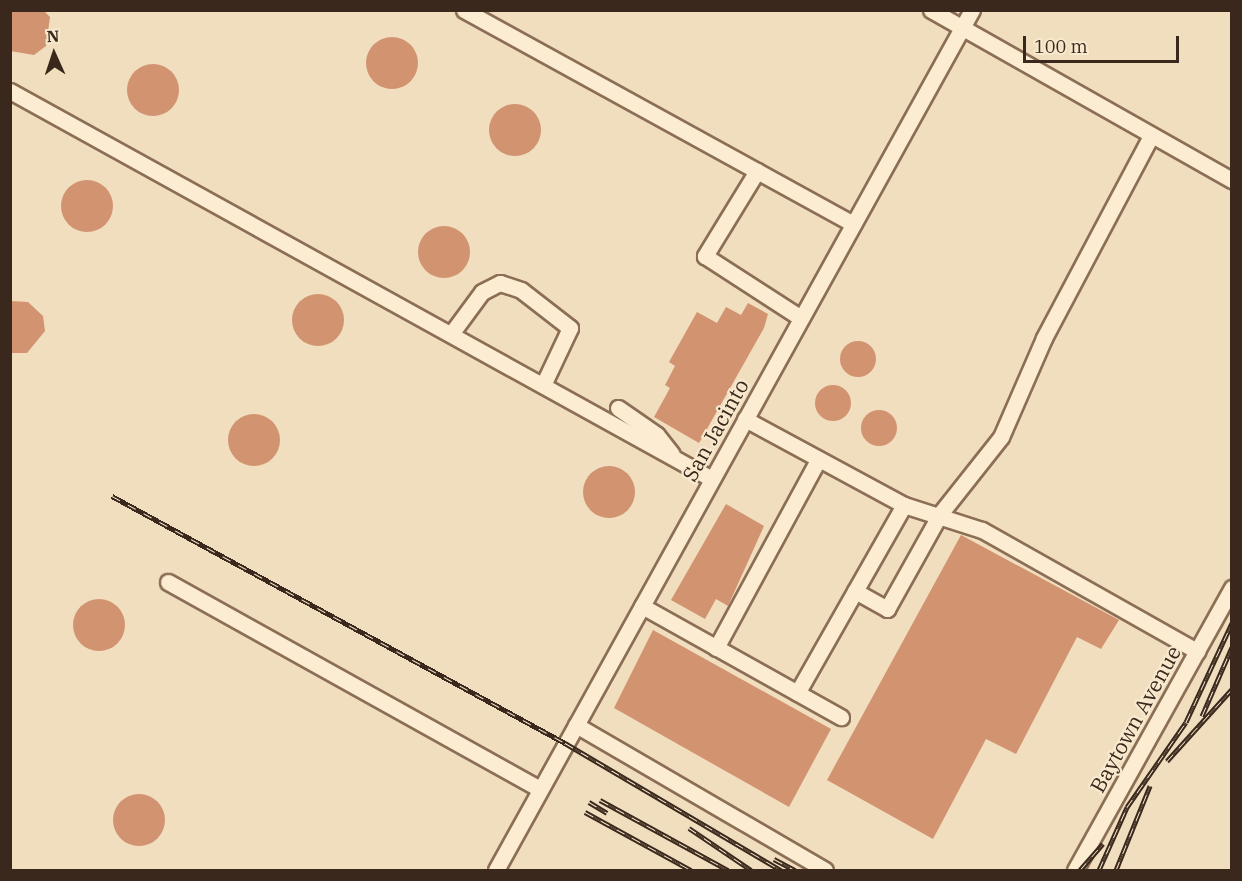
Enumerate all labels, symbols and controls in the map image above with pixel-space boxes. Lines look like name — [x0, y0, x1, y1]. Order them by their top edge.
north arrow — [24, 24, 84, 84]
scale bar — [1026, 24, 1182, 62]
text: N — [46, 26, 60, 46]
text: 100 m — [1034, 35, 1088, 58]
street label: San Jacinto — [677, 374, 753, 486]
street label: Baytown Avenue — [1084, 641, 1186, 797]

